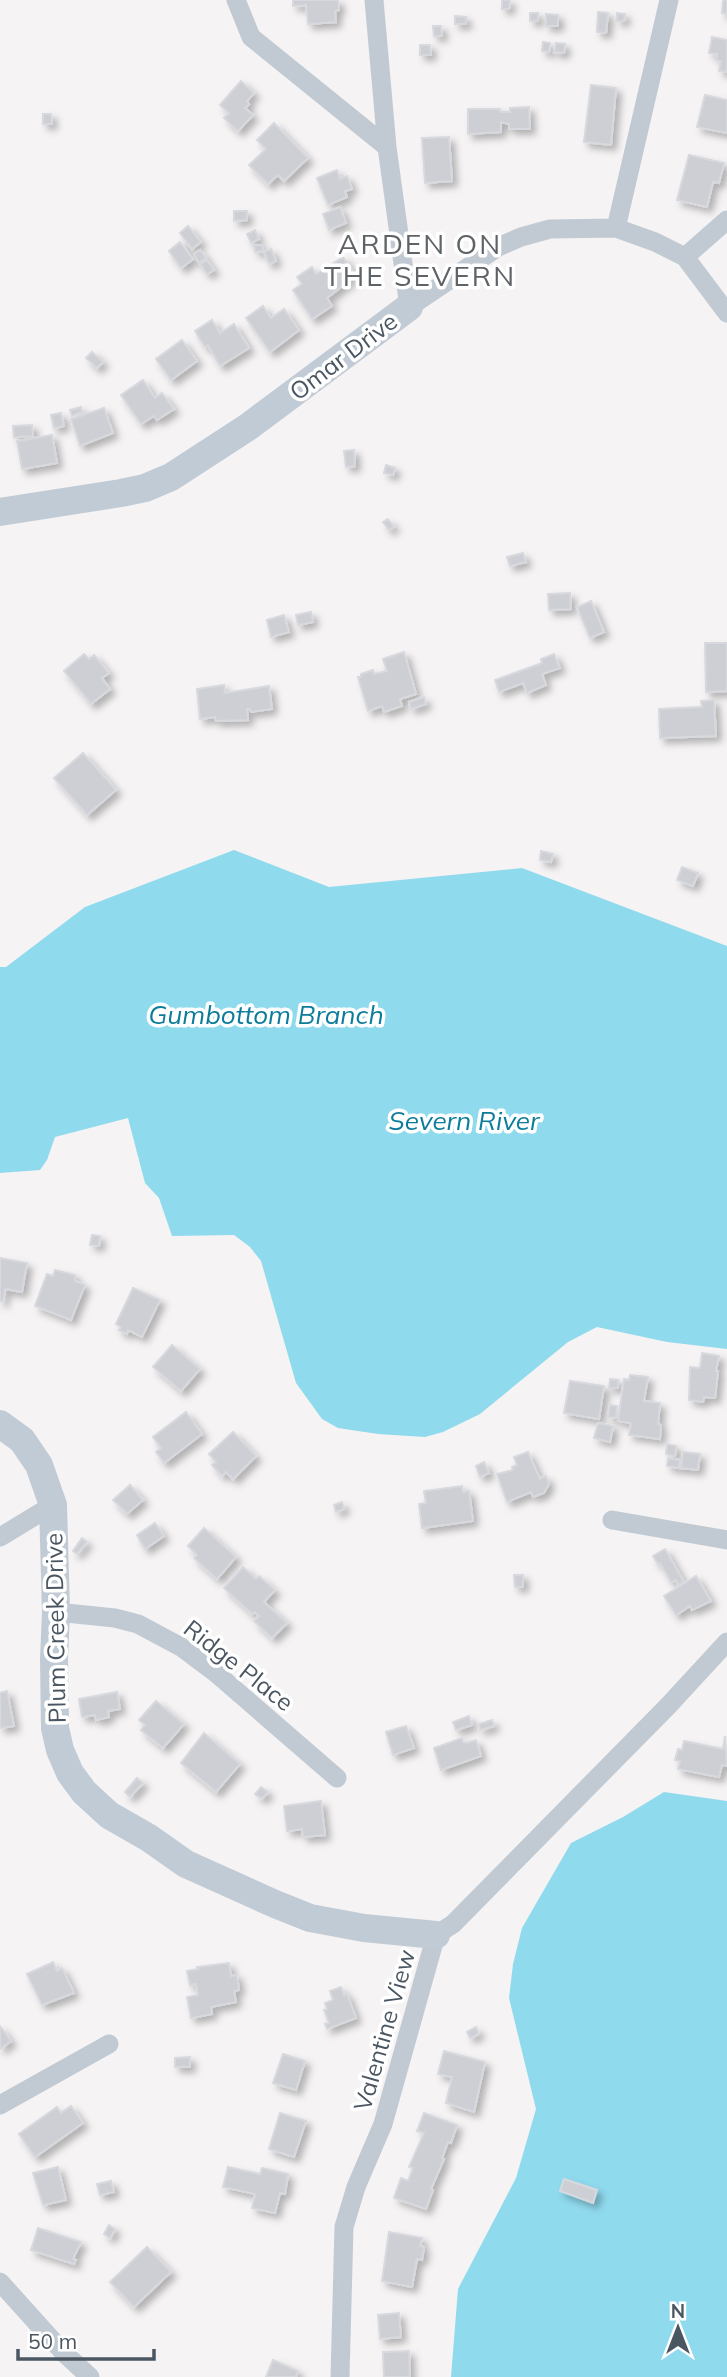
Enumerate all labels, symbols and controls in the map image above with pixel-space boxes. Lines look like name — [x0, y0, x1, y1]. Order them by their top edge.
district label: ARDEN ON THE SEVERN — [324, 226, 516, 293]
street label: Omar Drive — [283, 306, 403, 406]
water label: Gumbottom Branch — [148, 998, 384, 1031]
water label: Severn River — [389, 1104, 541, 1137]
street label: Plum Creek Drive — [38, 1533, 72, 1723]
street label: Ridge Place — [178, 1613, 300, 1717]
street label: Valentine View — [347, 1946, 421, 2114]
north arrow — [643, 2293, 713, 2363]
text: N — [671, 2299, 685, 2323]
scale bar — [18, 2318, 154, 2362]
text: 50 m — [28, 2328, 77, 2354]

